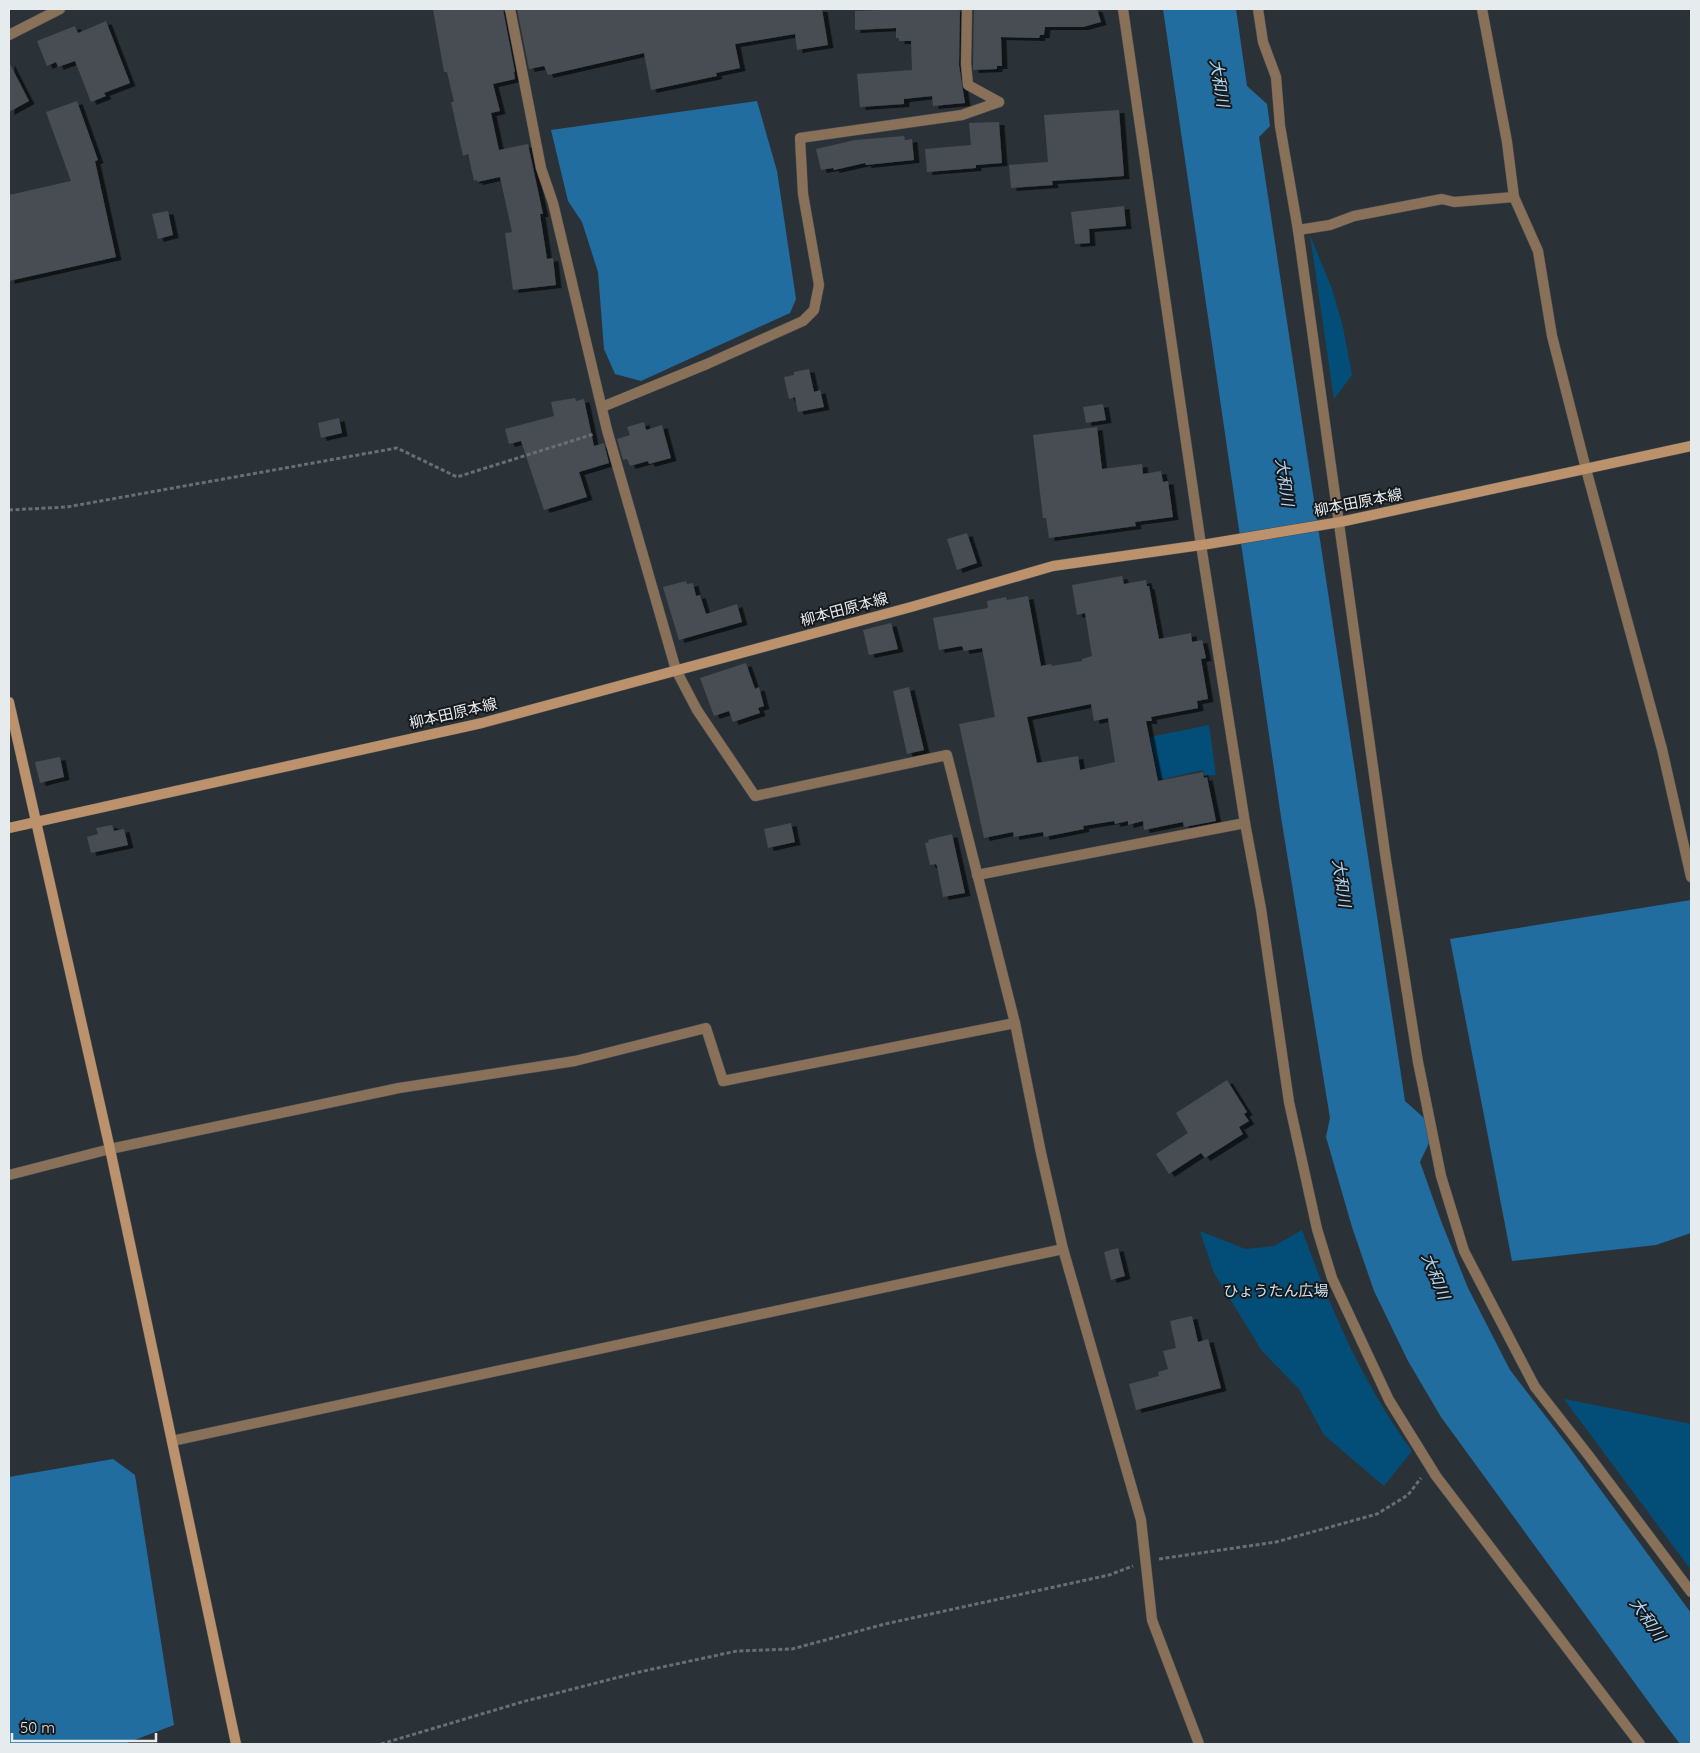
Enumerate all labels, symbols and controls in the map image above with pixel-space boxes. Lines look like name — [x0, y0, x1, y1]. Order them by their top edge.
water label: 大和川 — [1206, 58, 1234, 110]
water label: 大和川 — [1272, 457, 1299, 509]
street label: 柳本田原本線 — [1312, 484, 1404, 520]
street label: 柳本田原本線 — [798, 588, 890, 630]
street label: 柳本田原本線 — [407, 694, 499, 732]
water label: 大和川 — [1329, 858, 1356, 910]
water label: 大和川 — [1418, 1250, 1455, 1304]
park label: ひょうたん広場 — [1223, 1281, 1329, 1300]
water label: 大和川 — [1626, 1594, 1671, 1646]
scale bar — [12, 1710, 156, 1742]
text: 50 m — [20, 1718, 55, 1737]

